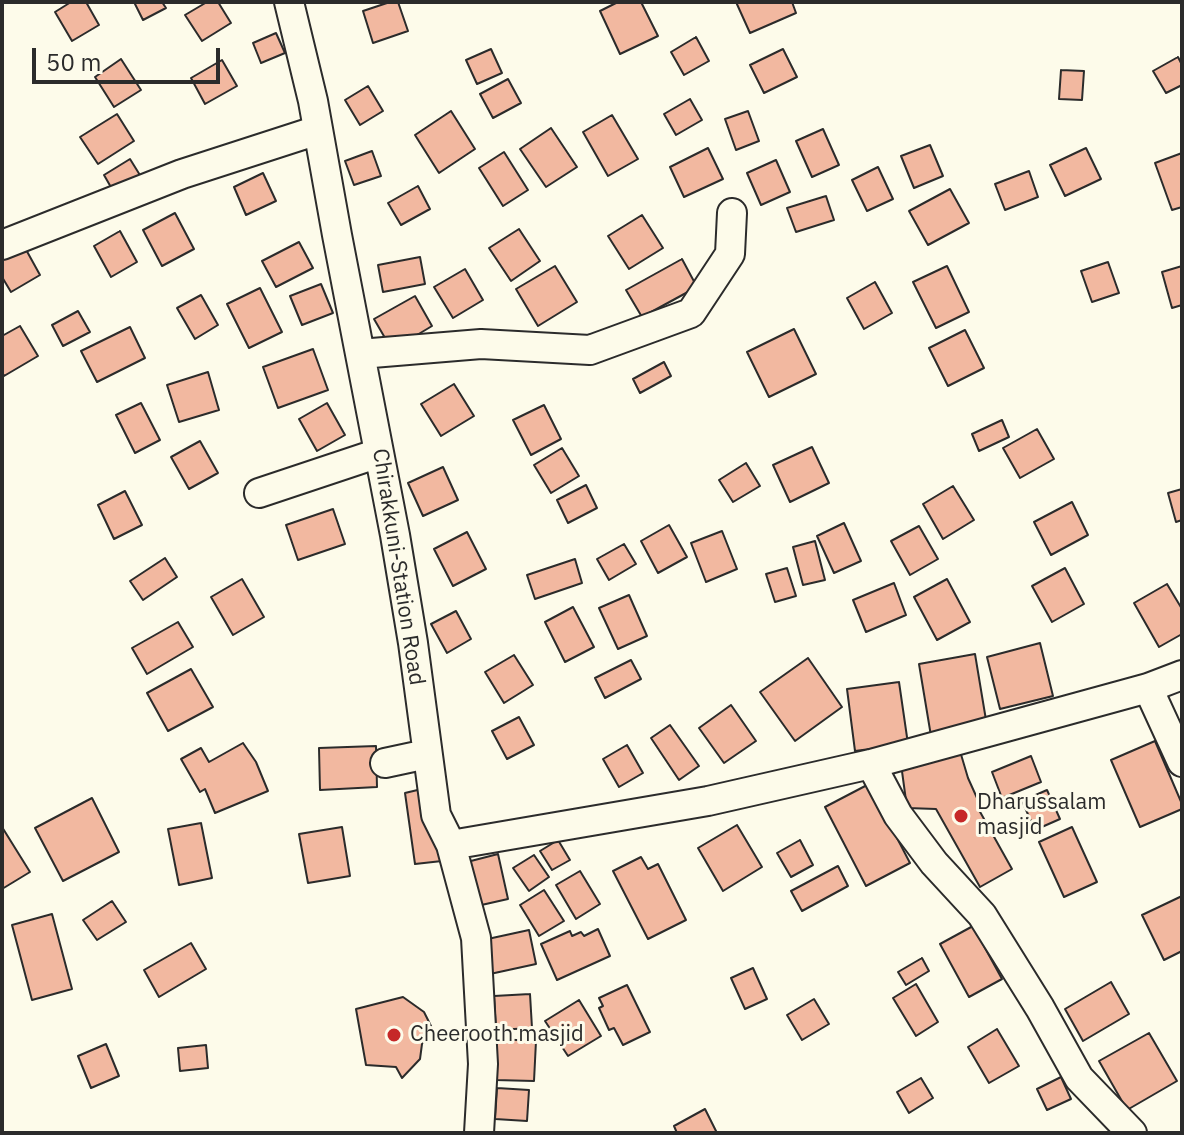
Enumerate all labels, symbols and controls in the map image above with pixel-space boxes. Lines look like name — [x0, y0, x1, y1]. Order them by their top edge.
scale bar — [36, 32, 224, 82]
text: 50 m — [46, 46, 101, 78]
street label: Chirakkuni-Station Road — [366, 447, 430, 687]
place label: Dharussalam masjid — [977, 790, 1107, 842]
marker: Dharussalam masjid — [952, 807, 970, 825]
place label: Cheerooth masjid — [410, 1022, 584, 1048]
marker: Cheerooth masjid — [385, 1026, 403, 1044]

